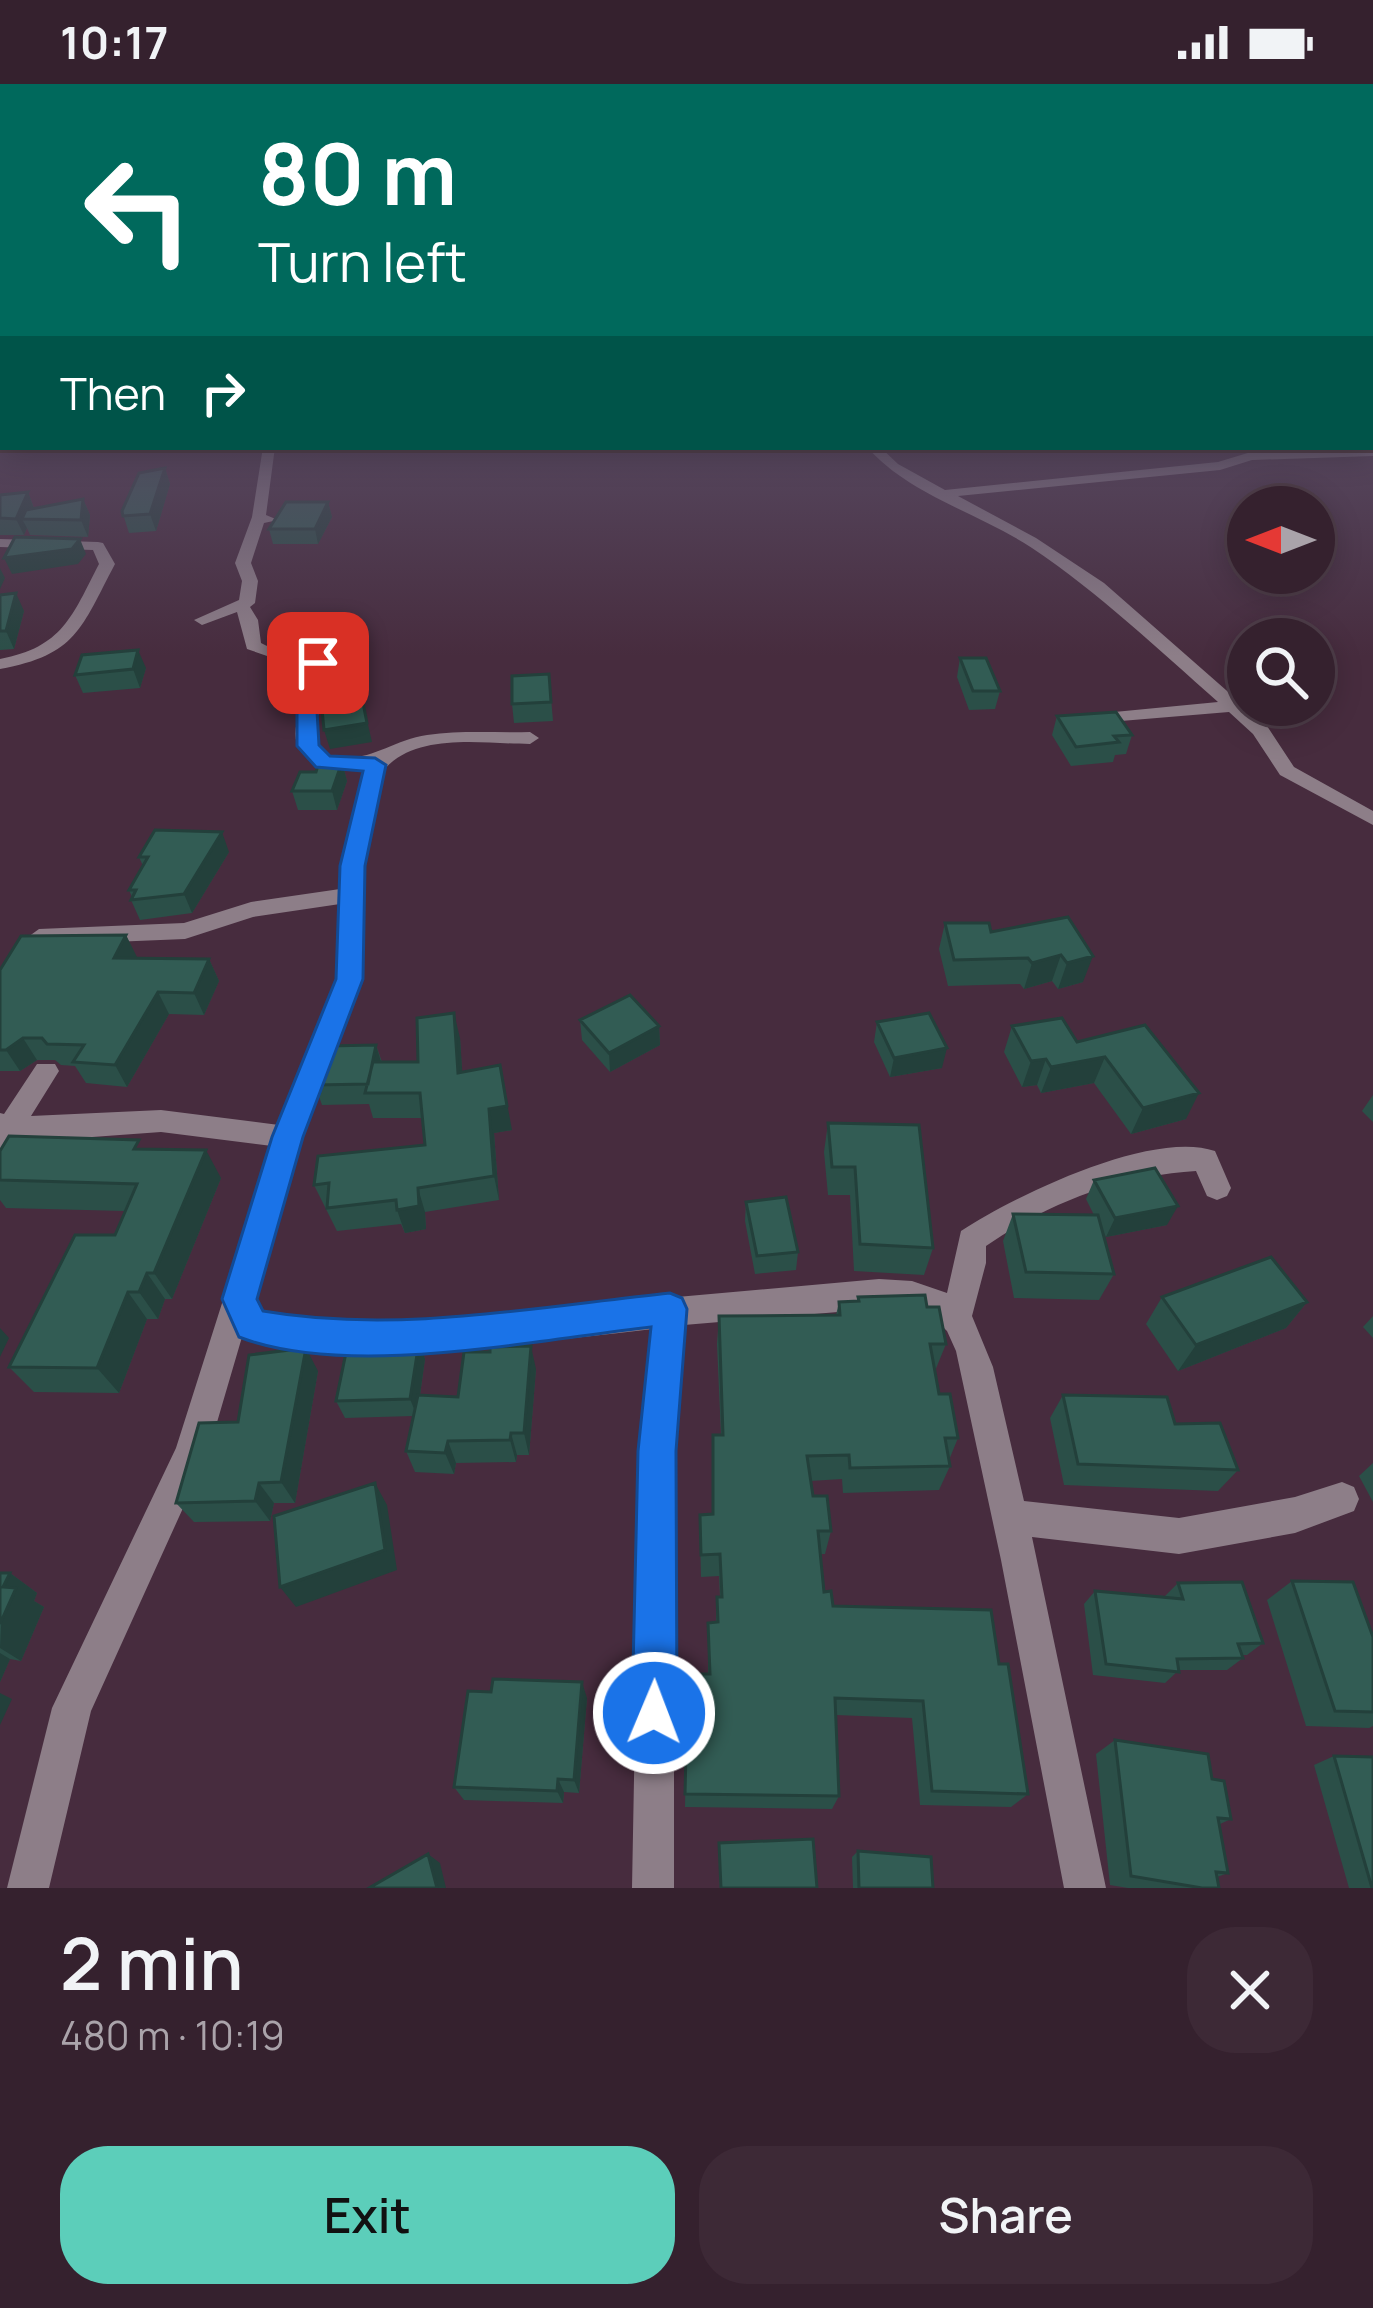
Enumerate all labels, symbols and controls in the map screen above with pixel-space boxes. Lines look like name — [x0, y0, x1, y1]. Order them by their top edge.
text: 10:17 — [60, 11, 168, 73]
text: 80 m — [258, 115, 457, 230]
icon: left — [60, 132, 216, 288]
text: Turn left — [258, 224, 467, 298]
icon: right — [190, 360, 256, 426]
text: Then — [60, 362, 166, 424]
north arrow — [1227, 486, 1335, 594]
map controls — [1227, 486, 1335, 726]
pin — [267, 612, 369, 714]
button: search — [1227, 618, 1335, 726]
icon: arrive — [285, 630, 351, 696]
position arrow — [591, 1650, 717, 1776]
text: 2 min — [60, 1913, 244, 2012]
button: close — [1187, 1927, 1313, 2053]
text: 480 m · 10:19 — [60, 2008, 285, 2062]
button: Exit — [60, 2146, 675, 2284]
button: Share — [699, 2146, 1313, 2284]

